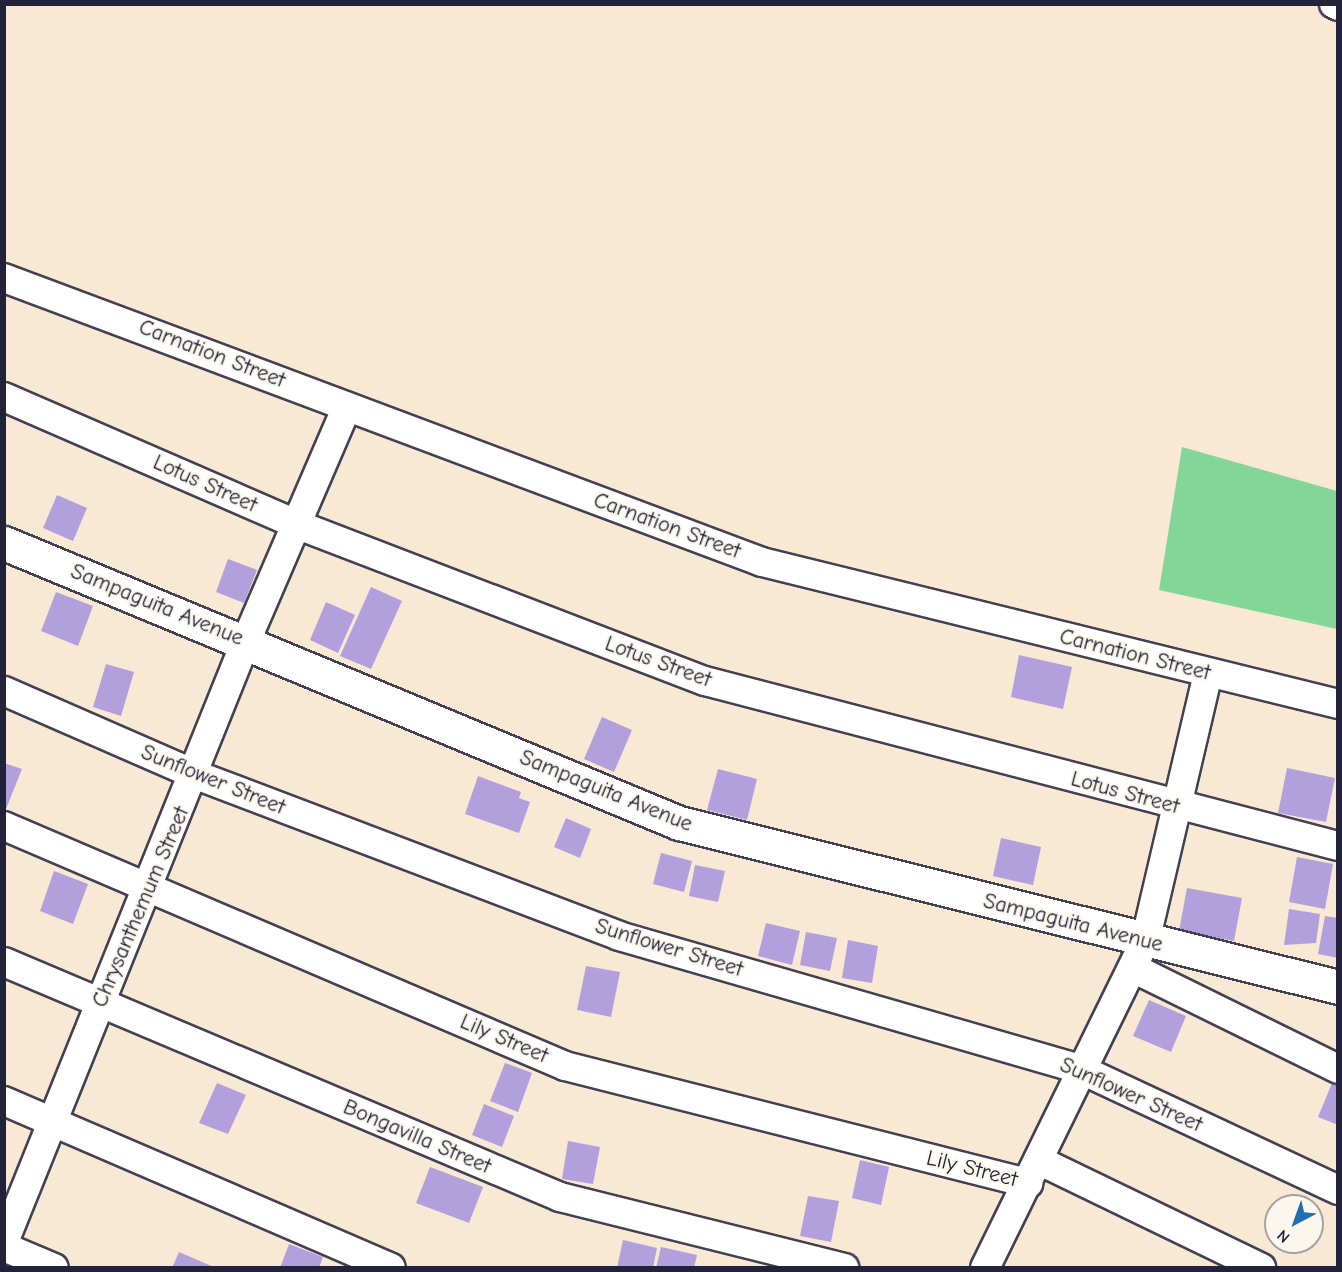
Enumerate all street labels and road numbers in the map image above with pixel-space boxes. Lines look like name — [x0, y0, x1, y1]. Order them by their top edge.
street label: Carnation Street — [135, 314, 289, 394]
street label: Lotus Street — [149, 449, 261, 519]
street label: Carnation Street — [590, 487, 744, 565]
street label: Sampaguita Avenue — [67, 558, 247, 652]
street label: Carnation Street — [1057, 623, 1213, 687]
street label: Lotus Street — [601, 631, 715, 693]
street label: Sunflower Street — [137, 739, 289, 821]
street label: Sampaguita Avenue — [516, 744, 696, 838]
street label: Lotus Street — [1068, 766, 1182, 820]
street label: Chrysanthemum Street — [87, 803, 195, 1011]
street label: Sampaguita Avenue — [981, 888, 1165, 958]
street label: Sunflower Street — [592, 913, 746, 983]
street label: Lily Street — [456, 1009, 552, 1069]
street label: Sunflower Street — [1056, 1052, 1206, 1138]
street label: Bongavilla Street — [339, 1094, 495, 1180]
street label: Lily Street — [924, 1145, 1020, 1193]

